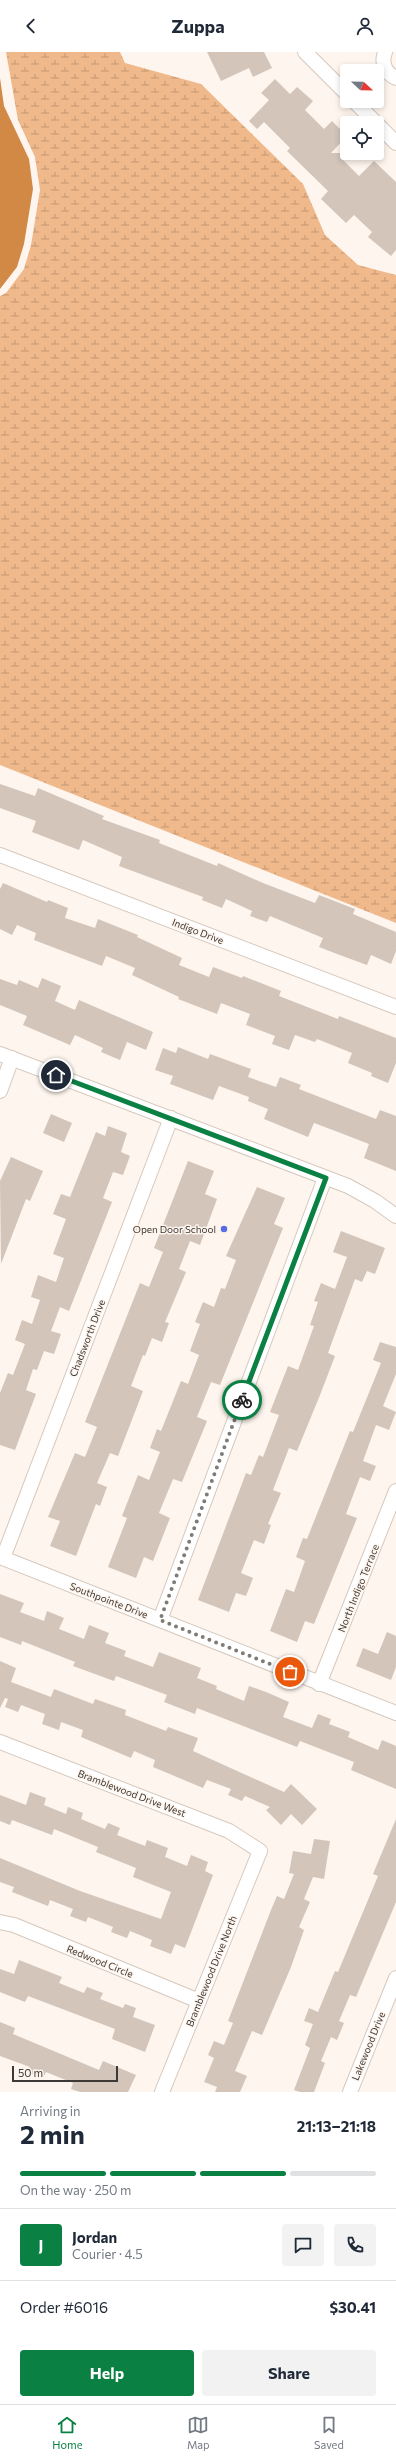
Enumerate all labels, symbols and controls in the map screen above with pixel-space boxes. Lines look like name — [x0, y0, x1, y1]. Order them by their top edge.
icon: back — [20, 15, 42, 37]
text: Zuppa — [171, 15, 225, 37]
icon: person — [354, 15, 376, 37]
north arrow — [340, 64, 384, 108]
map controls — [340, 64, 384, 160]
button: locate — [340, 116, 384, 160]
street label: Indigo Drive — [171, 916, 225, 946]
pin — [39, 1058, 73, 1092]
icon: home — [45, 1064, 67, 1086]
place label: Open Door School — [133, 1223, 216, 1235]
marker: Open Door School — [219, 1224, 229, 1234]
street label: Chadsworth Drive — [67, 1298, 107, 1378]
courier — [222, 1380, 262, 1420]
icon: bike — [231, 1389, 253, 1411]
street label: North Indigo Terrace — [335, 1542, 381, 1634]
street label: Southpointe Drive — [68, 1580, 150, 1620]
pin — [273, 1655, 307, 1689]
icon: bag — [279, 1661, 301, 1683]
street label: Bramblewood Drive West — [76, 1767, 188, 1819]
street label: Bramblewood Drive North — [183, 1914, 239, 2028]
street label: Redwood Circle — [65, 1942, 135, 1980]
street label: Lakewood Drive — [349, 2010, 387, 2082]
scale bar — [12, 2064, 118, 2083]
text: 50 m — [18, 2066, 43, 2079]
text: Arriving in — [20, 2103, 80, 2119]
text: 21:13–21:18 — [297, 2117, 376, 2135]
text: 2 min — [20, 2118, 85, 2149]
text: On the way · 250 m — [20, 2182, 131, 2198]
button: chat — [282, 2224, 324, 2266]
button: phone — [334, 2224, 376, 2266]
text: Jordan — [72, 2228, 117, 2246]
text: J — [39, 2236, 43, 2254]
text: Courier · 4.5 — [72, 2246, 143, 2262]
text: Order #6016 — [20, 2298, 108, 2316]
text: $30.41 — [329, 2298, 376, 2316]
button: Help — [20, 2350, 194, 2396]
button: Share — [202, 2350, 376, 2396]
tab: Home — [52, 2414, 82, 2451]
tab: Map — [187, 2414, 210, 2451]
tab: Saved — [314, 2414, 344, 2451]

